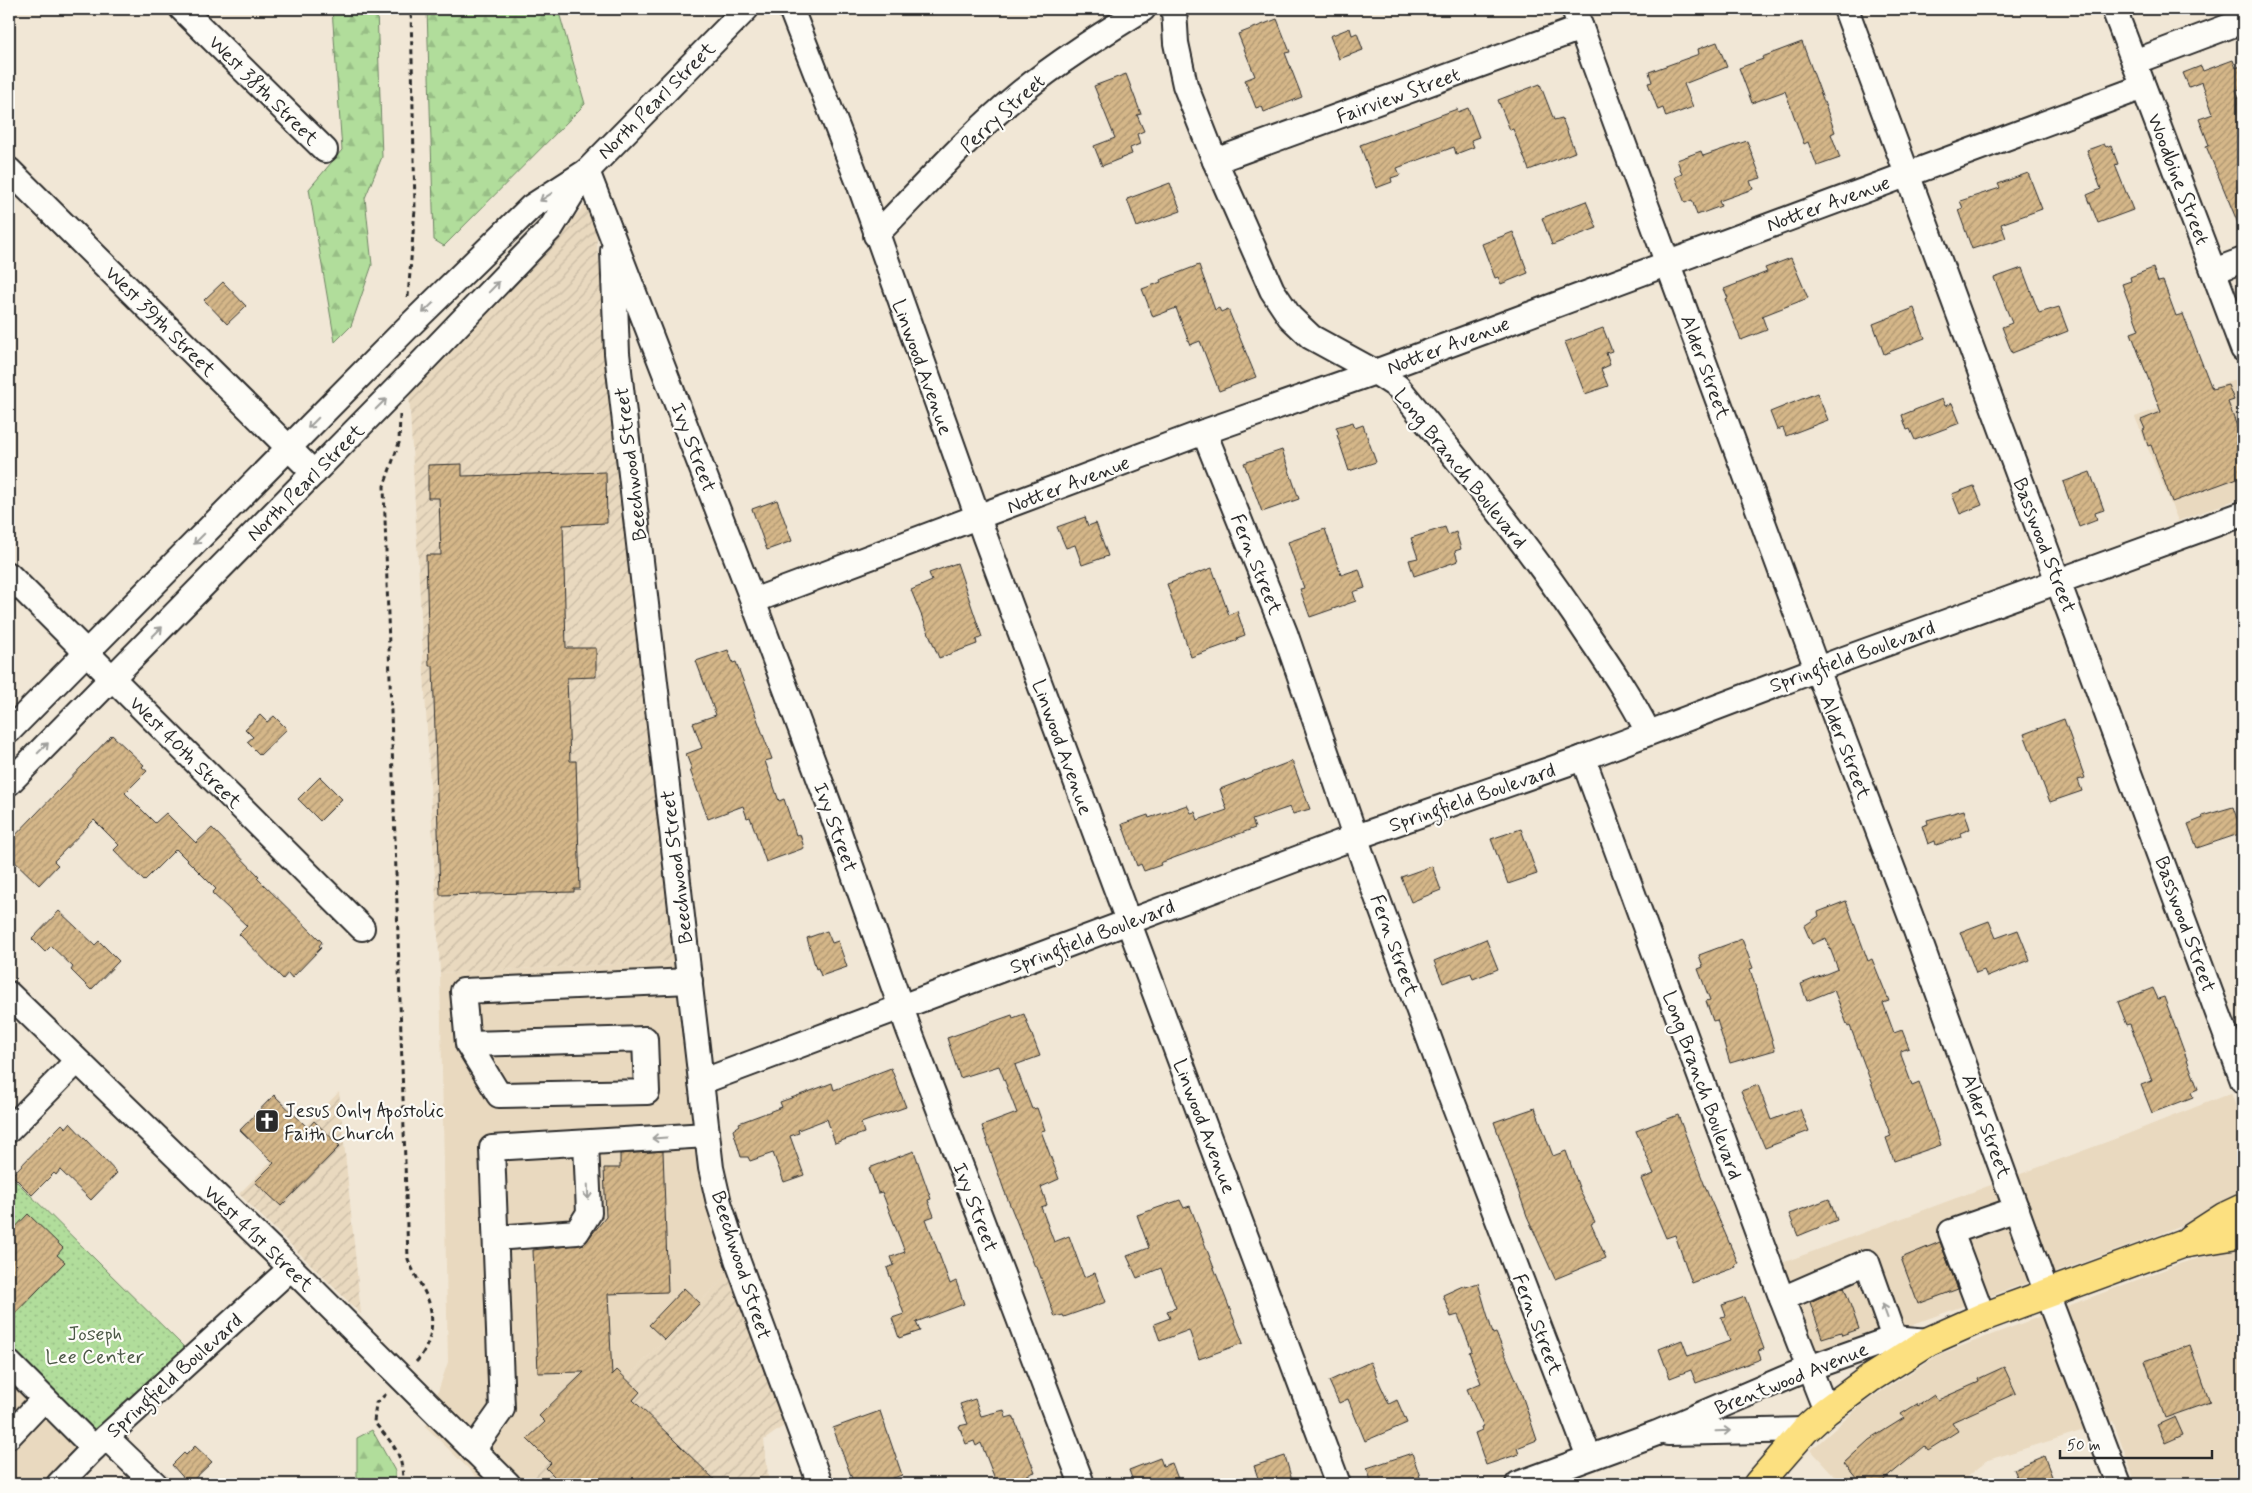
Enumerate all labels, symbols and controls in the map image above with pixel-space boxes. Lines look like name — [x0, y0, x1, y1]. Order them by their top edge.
street label: West 38th Street — [202, 30, 324, 152]
street label: North Pearl Street — [592, 36, 722, 166]
street label: Fairview Street — [1333, 62, 1464, 131]
street label: Perry Street — [954, 69, 1052, 160]
street label: Woodbine Street — [2140, 110, 2215, 249]
street label: Notter Avenue — [1763, 170, 1894, 239]
one-way arrow — [539, 192, 553, 202]
street label: West 39th Street — [98, 261, 222, 384]
one-way arrow — [488, 281, 500, 294]
street label: Linwood Avenue — [885, 296, 959, 439]
one-way arrow — [421, 302, 434, 314]
street label: Notter Avenue — [1383, 311, 1514, 382]
street label: Alder Street — [1673, 312, 1736, 424]
street label: Long Branch Boulevard — [1386, 383, 1533, 555]
street label: Beechwood Street — [609, 385, 654, 542]
one-way arrow — [375, 399, 387, 411]
street label: Ivy Street — [663, 399, 722, 496]
one-way arrow — [307, 417, 319, 429]
street label: North Pearl Street — [241, 418, 371, 548]
street label: Notter Avenue — [1003, 450, 1134, 521]
street label: Basswood Street — [2005, 474, 2082, 617]
street label: Fern Street — [1223, 510, 1288, 619]
one-way arrow — [193, 533, 205, 545]
street label: Springfield Boulevard — [1766, 615, 1940, 702]
one-way arrow — [151, 626, 163, 639]
street label: Linwood Avenue — [1025, 676, 1099, 819]
street label: West 40th Street — [123, 691, 247, 815]
street label: Alder Street — [1812, 692, 1877, 804]
one-way arrow — [37, 742, 49, 754]
street label: Springfield Boulevard — [1386, 757, 1560, 841]
street label: Ivy Street — [806, 779, 863, 876]
street label: Beechwood Street — [655, 788, 700, 945]
street label: Basswood Street — [2148, 853, 2222, 996]
street label: Fern Street — [1363, 891, 1425, 1000]
street label: Springfield Boulevard — [1006, 894, 1180, 983]
street label: Long Branch Boulevard — [1654, 988, 1748, 1184]
street label: Linwood Avenue — [1166, 1055, 1242, 1198]
street label: Alder Street — [1954, 1071, 2017, 1183]
place label: Jesus Only Apostolic Faith Church — [284, 1098, 444, 1148]
church icon: Jesus Only Apostolic Faith Church — [254, 1108, 280, 1134]
one-way arrow — [651, 1134, 667, 1143]
street label: Ivy Street — [945, 1159, 1004, 1256]
street label: West 41st Street — [197, 1180, 319, 1299]
one-way arrow — [584, 1184, 593, 1200]
street label: Beechwood Street — [704, 1188, 777, 1343]
street label: Fern Street — [1505, 1270, 1568, 1379]
one-way arrow — [1880, 1303, 1889, 1319]
street label: Springfield Boulevard — [101, 1308, 250, 1446]
park label: Joseph Lee Center — [46, 1321, 144, 1371]
street label: Brentwood Avenue — [1711, 1336, 1872, 1422]
one-way arrow — [1714, 1426, 1731, 1436]
scale bar — [2060, 1428, 2212, 1460]
text: 50 m — [2067, 1436, 2101, 1456]

